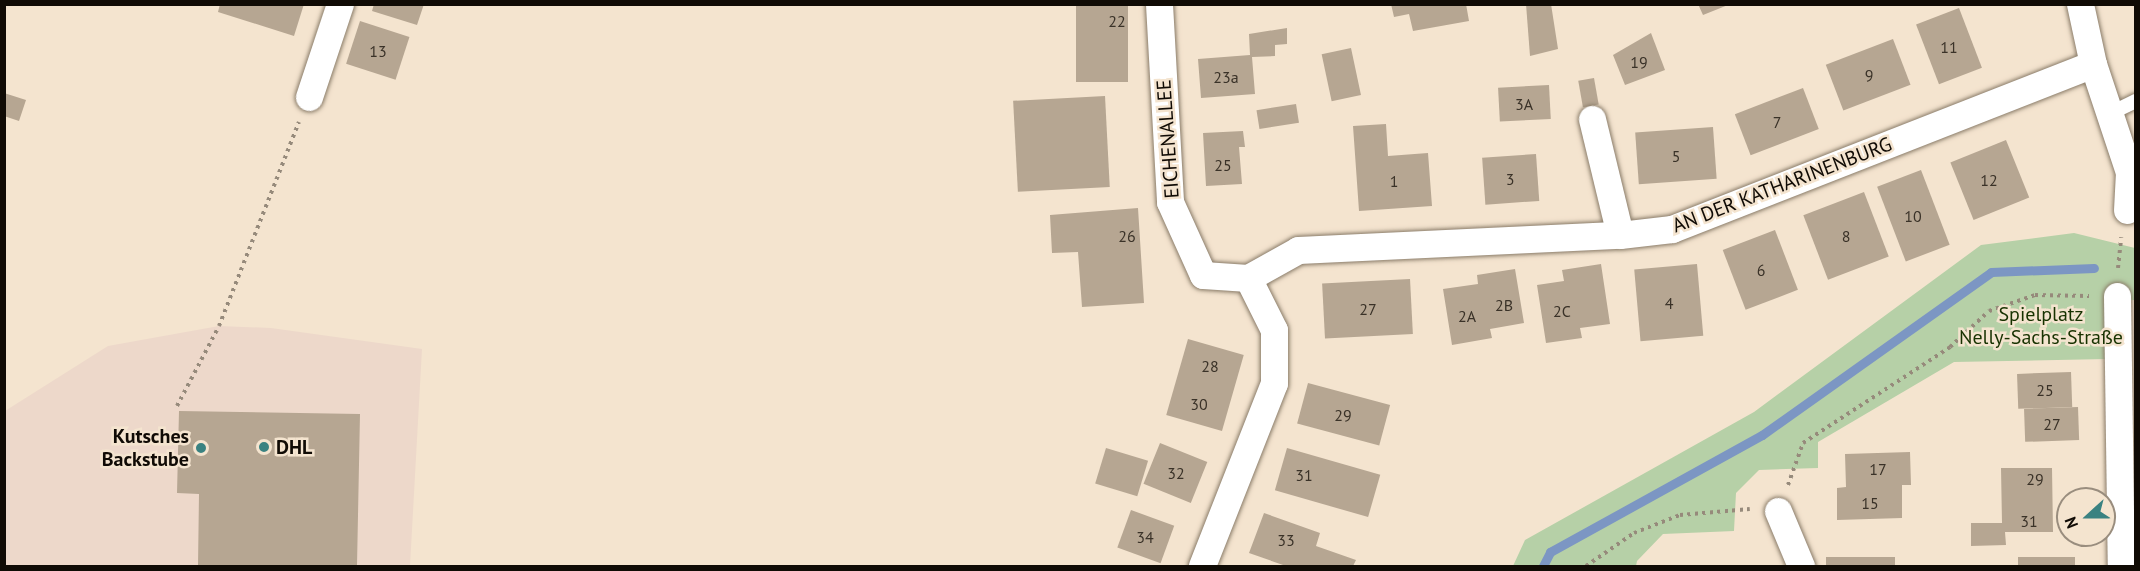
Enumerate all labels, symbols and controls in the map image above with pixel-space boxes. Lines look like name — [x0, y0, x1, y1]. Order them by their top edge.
house number: 22 — [1108, 11, 1126, 31]
house number: 11 — [1940, 37, 1958, 57]
house number: 13 — [369, 41, 387, 61]
house number: 19 — [1630, 52, 1648, 72]
house number: 9 — [1865, 65, 1873, 85]
house number: 23a — [1213, 67, 1239, 87]
street label: EICHENALLEE — [1152, 79, 1184, 199]
house number: 3A — [1515, 94, 1533, 114]
house number: 7 — [1773, 112, 1781, 132]
street label: AN DER KATHARINENBURG — [1669, 132, 1895, 238]
house number: 5 — [1672, 146, 1680, 166]
house number: 25 — [1214, 155, 1232, 175]
house number: 3 — [1506, 169, 1514, 189]
house number: 12 — [1980, 170, 1998, 190]
house number: 1 — [1390, 171, 1398, 191]
house number: 10 — [1904, 206, 1922, 226]
house number: 26 — [1118, 226, 1136, 246]
house number: 8 — [1842, 226, 1850, 246]
house number: 6 — [1757, 260, 1765, 280]
house number: 4 — [1665, 293, 1673, 313]
house number: 2B — [1495, 295, 1513, 315]
house number: 27 — [1359, 299, 1377, 319]
house number: 2C — [1553, 301, 1571, 321]
park label: Spielplatz Nelly-Sachs-Straße — [1959, 303, 2123, 350]
house number: 2A — [1458, 306, 1476, 326]
house number: 28 — [1201, 356, 1219, 376]
house number: 25 — [2036, 380, 2054, 400]
house number: 30 — [1190, 394, 1208, 414]
house number: 29 — [1334, 405, 1352, 425]
house number: 27 — [2043, 414, 2061, 434]
place label: Kutsches Backstube — [102, 424, 189, 471]
place label: DHL — [276, 435, 312, 459]
marker: DHL — [257, 440, 271, 454]
marker: Kutsches Backstube — [194, 441, 208, 455]
house number: 17 — [1869, 459, 1887, 479]
house number: 32 — [1167, 463, 1185, 483]
house number: 31 — [1295, 465, 1313, 485]
house number: 29 — [2026, 469, 2044, 489]
north arrow — [2056, 487, 2116, 547]
house number: 15 — [1861, 493, 1879, 513]
house number: 31 — [2020, 511, 2038, 531]
text: N — [2060, 514, 2082, 531]
house number: 34 — [1136, 527, 1154, 547]
house number: 33 — [1277, 530, 1295, 550]

